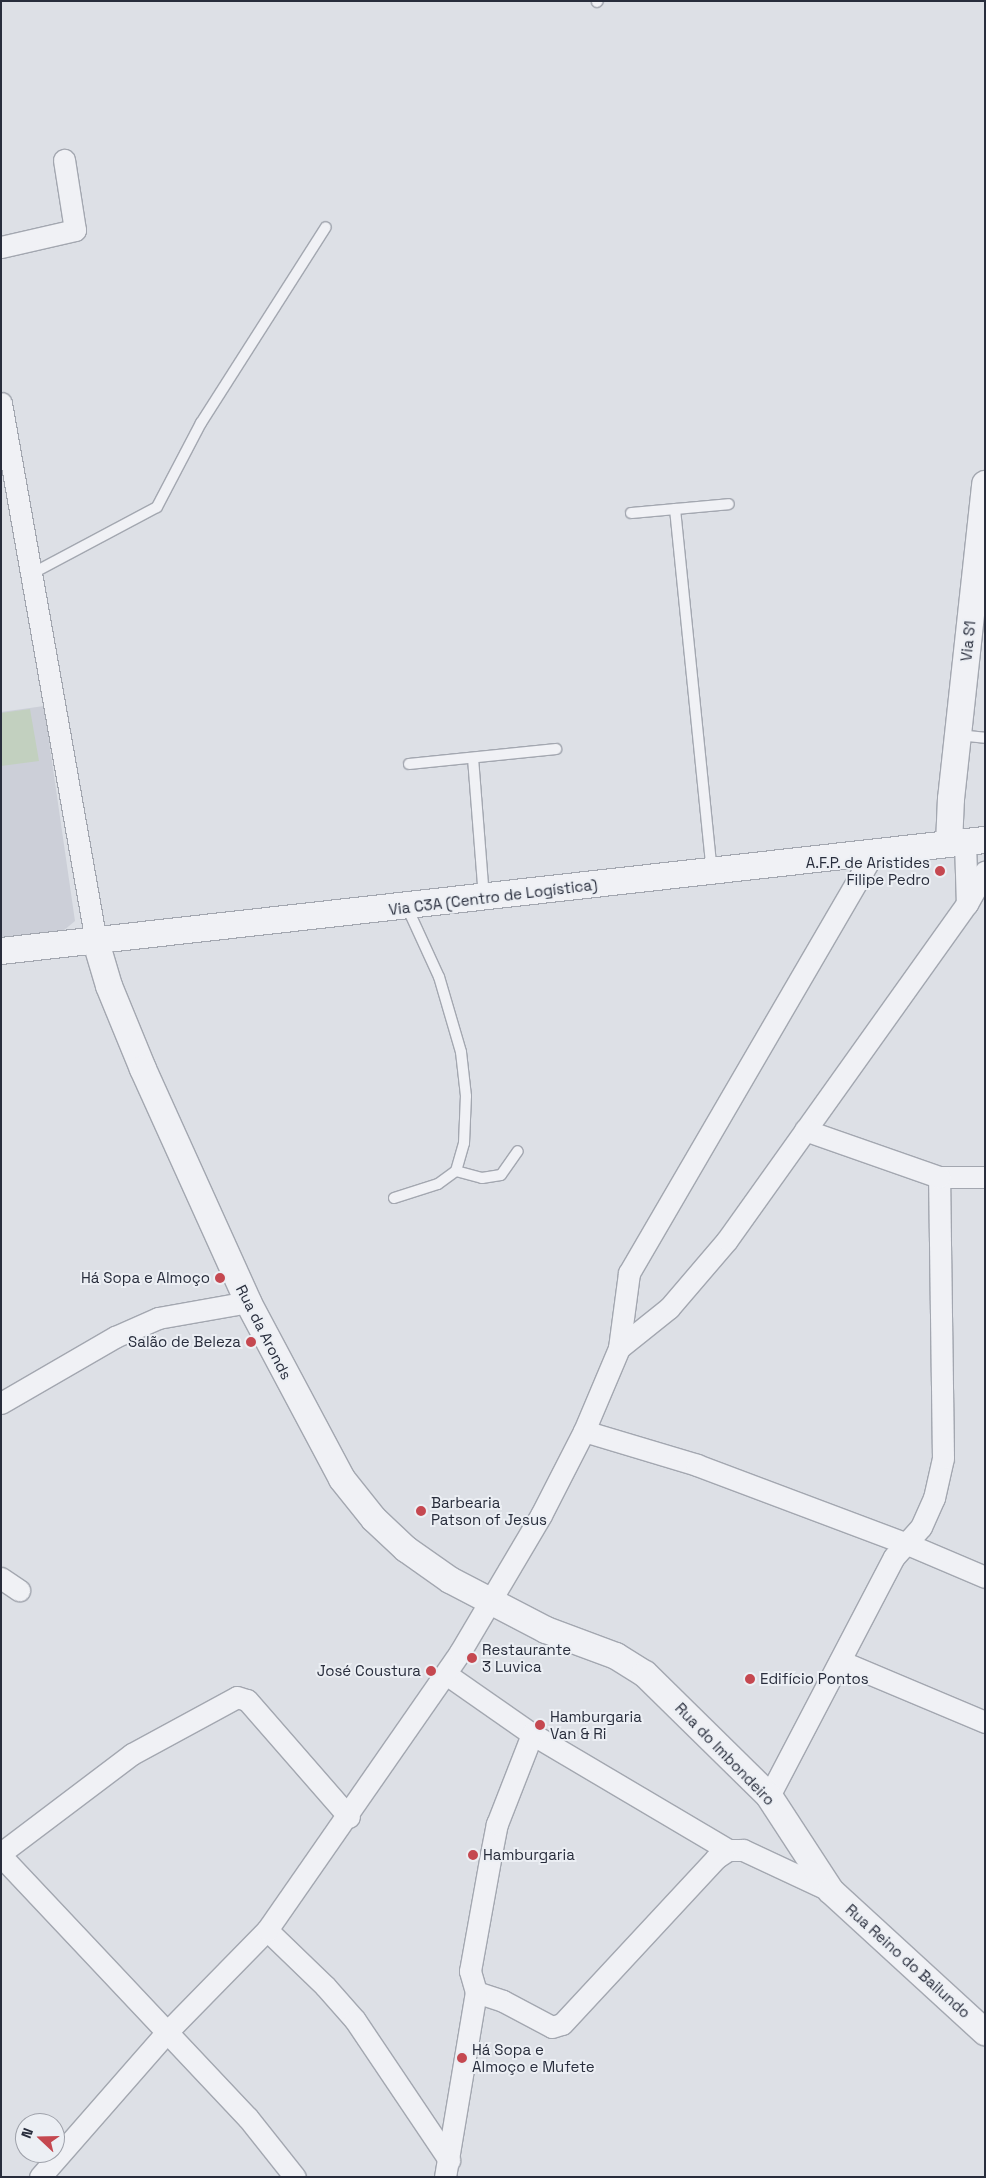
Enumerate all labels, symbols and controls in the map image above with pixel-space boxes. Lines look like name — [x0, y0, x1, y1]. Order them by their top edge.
street label: Via S1 — [957, 620, 979, 662]
place label: A.F.P. de Aristides Filipe Pedro — [805, 853, 930, 888]
marker: A.F.P. de Aristides Filipe Pedro — [934, 865, 946, 877]
street label: Via C3A (Centro de Logística) — [388, 875, 598, 919]
place label: Há Sopa e Almoço — [81, 1269, 210, 1287]
marker: Há Sopa e Almoço — [214, 1272, 226, 1284]
street label: Rua da Aronds — [232, 1282, 296, 1382]
place label: Salão de Beleza — [128, 1333, 241, 1351]
marker: Salão de Beleza — [245, 1336, 257, 1348]
place label: Barbearia Patson of Jesus — [431, 1493, 547, 1528]
marker: Barbearia Patson of Jesus — [415, 1505, 427, 1517]
place label: Restaurante 3 Luvica — [482, 1640, 571, 1675]
marker: Restaurante 3 Luvica — [466, 1652, 478, 1664]
place label: José Coustura — [317, 1662, 421, 1680]
marker: José Coustura — [425, 1665, 437, 1677]
place label: Edifício Pontos — [760, 1670, 869, 1688]
marker: Edifício Pontos — [744, 1673, 756, 1685]
street label: Rua do Imbondeiro — [671, 1699, 779, 1809]
place label: Hamburgaria Van & Ri — [550, 1707, 642, 1742]
marker: Hamburgaria Van & Ri — [534, 1719, 546, 1731]
place label: Hamburgaria — [483, 1846, 575, 1864]
marker: Hamburgaria — [467, 1849, 479, 1861]
street label: Rua Reino do Bailundo — [842, 1900, 974, 2022]
place label: Há Sopa e Almoço e Mufete — [472, 2040, 595, 2075]
marker: Há Sopa e Almoço e Mufete — [456, 2052, 468, 2064]
north arrow — [15, 2113, 65, 2163]
text: N — [17, 2125, 37, 2141]

